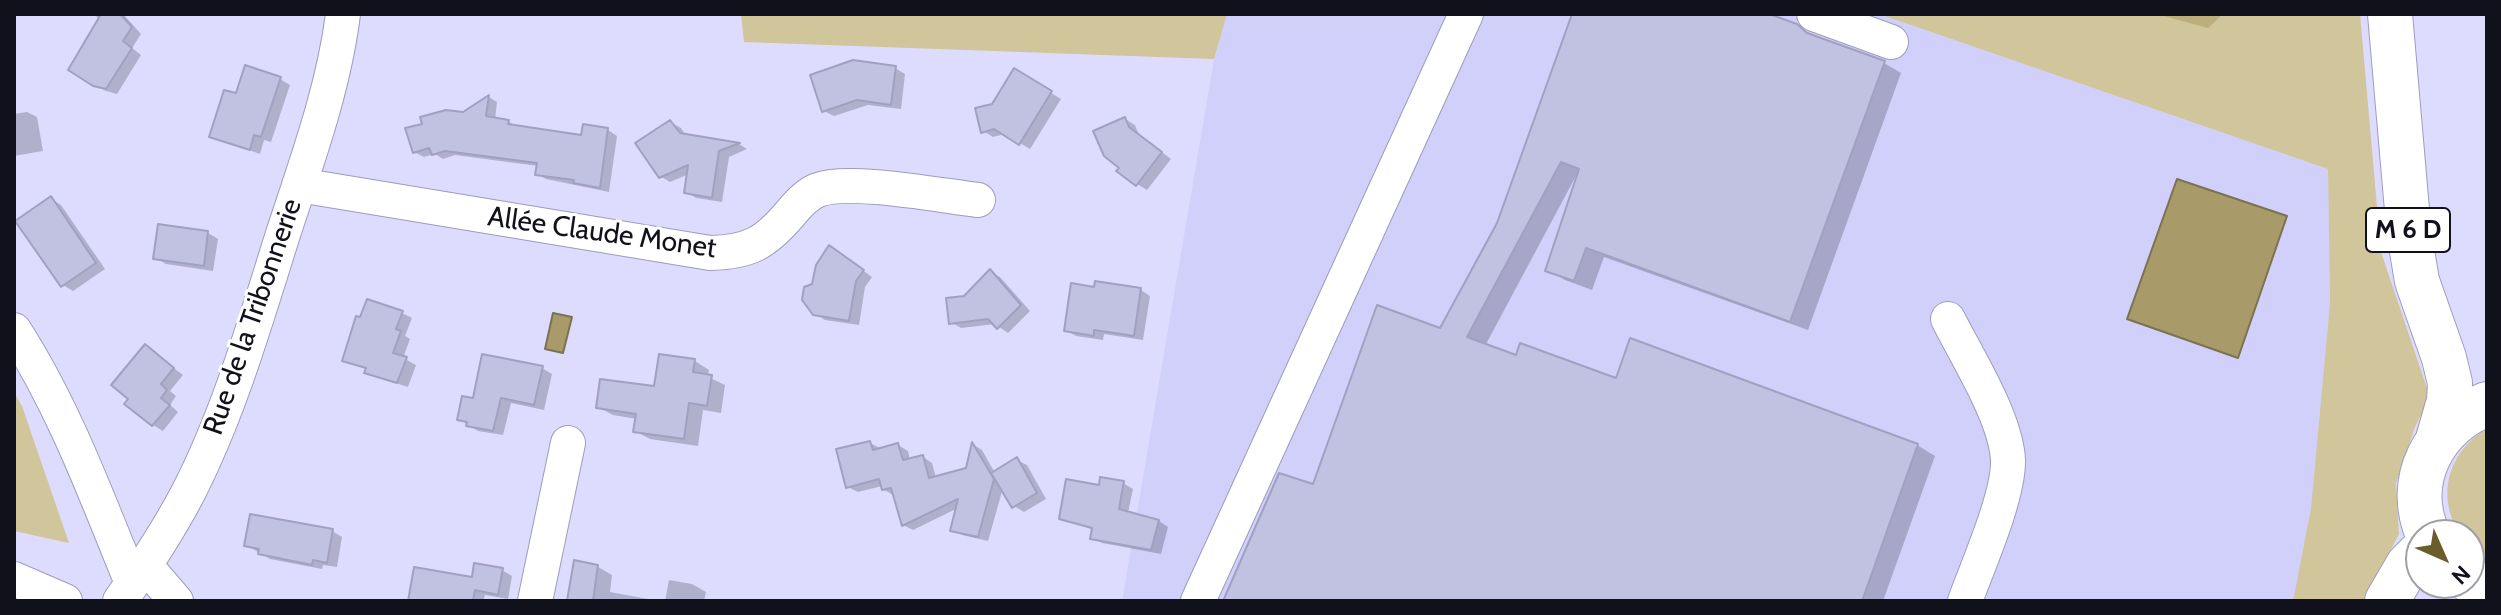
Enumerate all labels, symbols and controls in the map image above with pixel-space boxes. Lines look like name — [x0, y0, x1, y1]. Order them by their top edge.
street label: Rue de la Tribonnerie — [197, 195, 309, 439]
street label: Allée Claude Monet — [486, 200, 718, 266]
road number: M 6 D — [2366, 208, 2450, 252]
north arrow — [2405, 519, 2485, 599]
text: N — [2446, 560, 2476, 590]

